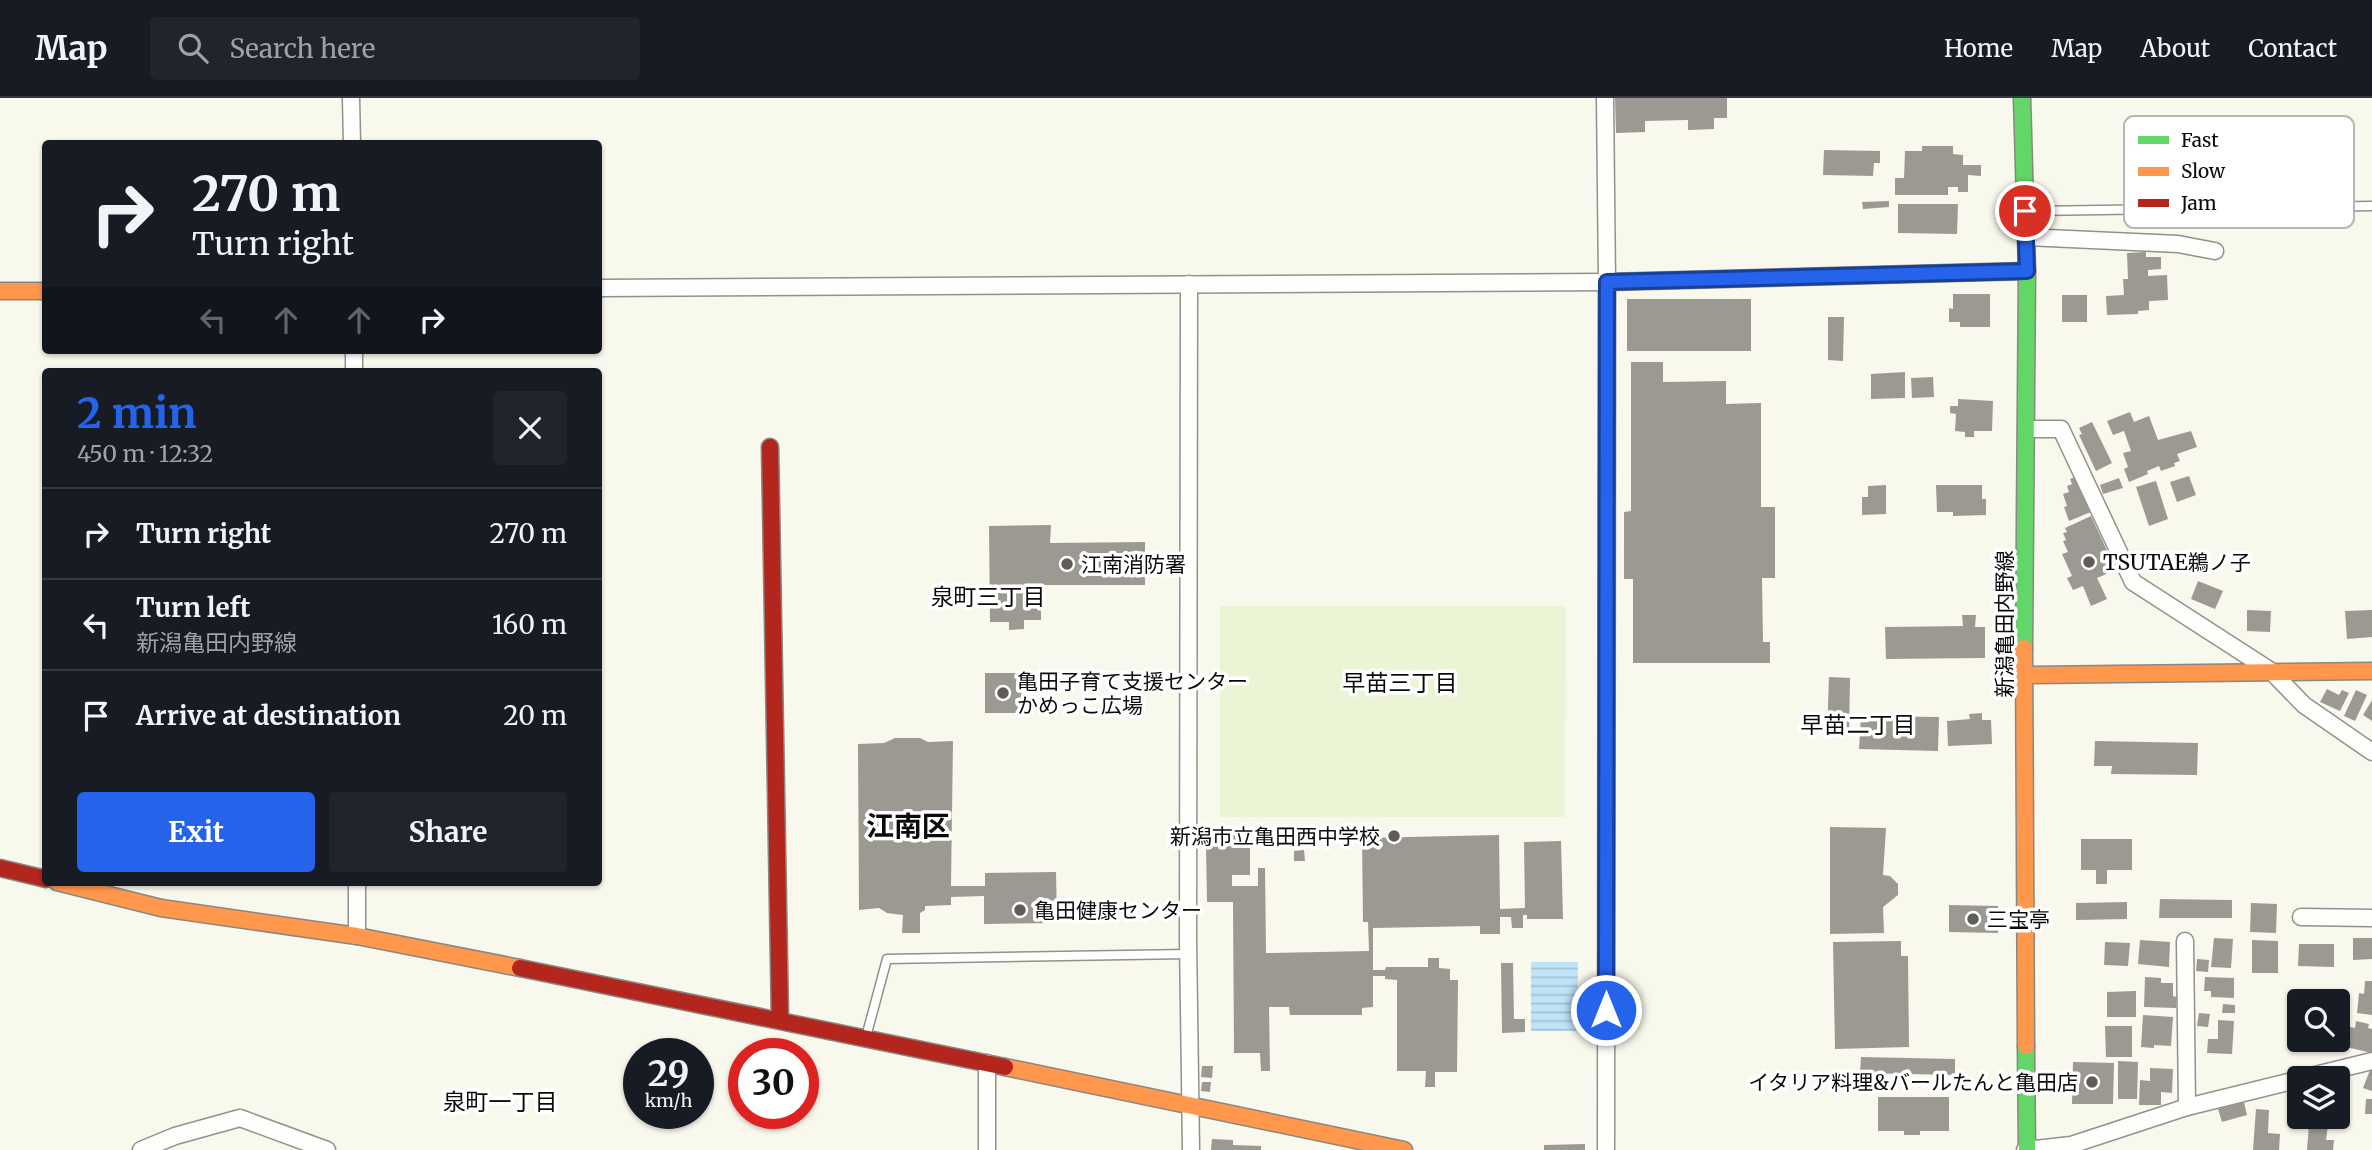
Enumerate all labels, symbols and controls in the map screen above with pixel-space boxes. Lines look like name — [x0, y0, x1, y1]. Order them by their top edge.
search box — [150, 17, 640, 80]
text: Map — [35, 28, 108, 69]
icon: search — [174, 29, 212, 67]
text: Search here — [230, 32, 375, 65]
text: Home — [1944, 33, 2013, 64]
text: Map — [2051, 33, 2102, 64]
text: About — [2140, 33, 2210, 64]
text: Contact — [2248, 33, 2337, 64]
legend — [2124, 116, 2354, 228]
text: Fast — [2181, 128, 2219, 152]
text: Slow — [2181, 159, 2226, 183]
text: 270 m — [192, 163, 340, 224]
icon: right — [77, 168, 168, 259]
pin — [1995, 181, 2055, 241]
text: Jam — [2180, 191, 2217, 215]
icon: arrive — [2006, 192, 2044, 230]
text: Turn right — [192, 224, 354, 264]
icon: left — [194, 301, 232, 339]
icon: ahead — [267, 301, 305, 339]
icon: ahead — [340, 301, 378, 339]
icon: right — [413, 301, 451, 339]
text: 2 min — [77, 387, 197, 439]
button: close — [493, 391, 567, 465]
text: 450 m · 12:32 — [77, 439, 213, 468]
icon: right — [77, 515, 115, 553]
text: Turn right — [136, 517, 271, 550]
text: 270 m — [490, 517, 567, 550]
place label: TSUTAE鵜ノ子 — [2103, 549, 2251, 576]
place label: 江南消防署 — [1081, 551, 1186, 578]
street label: 新潟亀田内野線 — [1991, 551, 2018, 698]
marker: TSUTAE鵜ノ子 — [2081, 554, 2097, 570]
marker: 江南消防署 — [1059, 556, 1075, 572]
district label: 泉町三丁目 — [931, 582, 1046, 611]
text: Turn left — [136, 591, 250, 624]
icon: left — [77, 606, 115, 644]
text: 160 m — [492, 608, 567, 641]
text: 新潟亀田内野線 — [136, 628, 297, 657]
place label: 亀田子育て支援センター かめっこ広場 — [1017, 668, 1248, 719]
district label: 早苗三丁目 — [1343, 668, 1458, 697]
marker: 亀田子育て支援センター かめっこ広場 — [995, 685, 1011, 701]
icon: arrive — [77, 697, 115, 735]
text: Arrive at destination — [136, 699, 401, 732]
text: 20 m — [503, 699, 567, 732]
district label: 早苗二丁目 — [1801, 710, 1916, 739]
button: Exit — [77, 792, 315, 872]
button: Share — [329, 792, 567, 872]
district label: 江南区 — [866, 808, 950, 844]
place label: 新潟市立亀田西中学校 — [1170, 823, 1380, 850]
marker: 新潟市立亀田西中学校 — [1386, 828, 1402, 844]
place label: 亀田健康センター — [1034, 897, 1202, 924]
marker: 亀田健康センター — [1012, 902, 1028, 918]
place label: 三宝亭 — [1987, 906, 2050, 933]
marker: 三宝亭 — [1965, 911, 1981, 927]
position arrow — [1569, 973, 1643, 1047]
map controls — [2287, 989, 2350, 1129]
button: search — [2287, 989, 2350, 1052]
speed limit sign: 30 — [728, 1038, 819, 1129]
text: 29 — [648, 1052, 689, 1096]
button: layers — [2287, 1066, 2350, 1129]
place label: イタリア料理&バールたんと亀田店 — [1748, 1069, 2078, 1096]
marker: イタリア料理&バールたんと亀田店 — [2084, 1074, 2100, 1090]
district label: 泉町一丁目 — [443, 1087, 558, 1116]
text: km/h — [645, 1089, 692, 1112]

